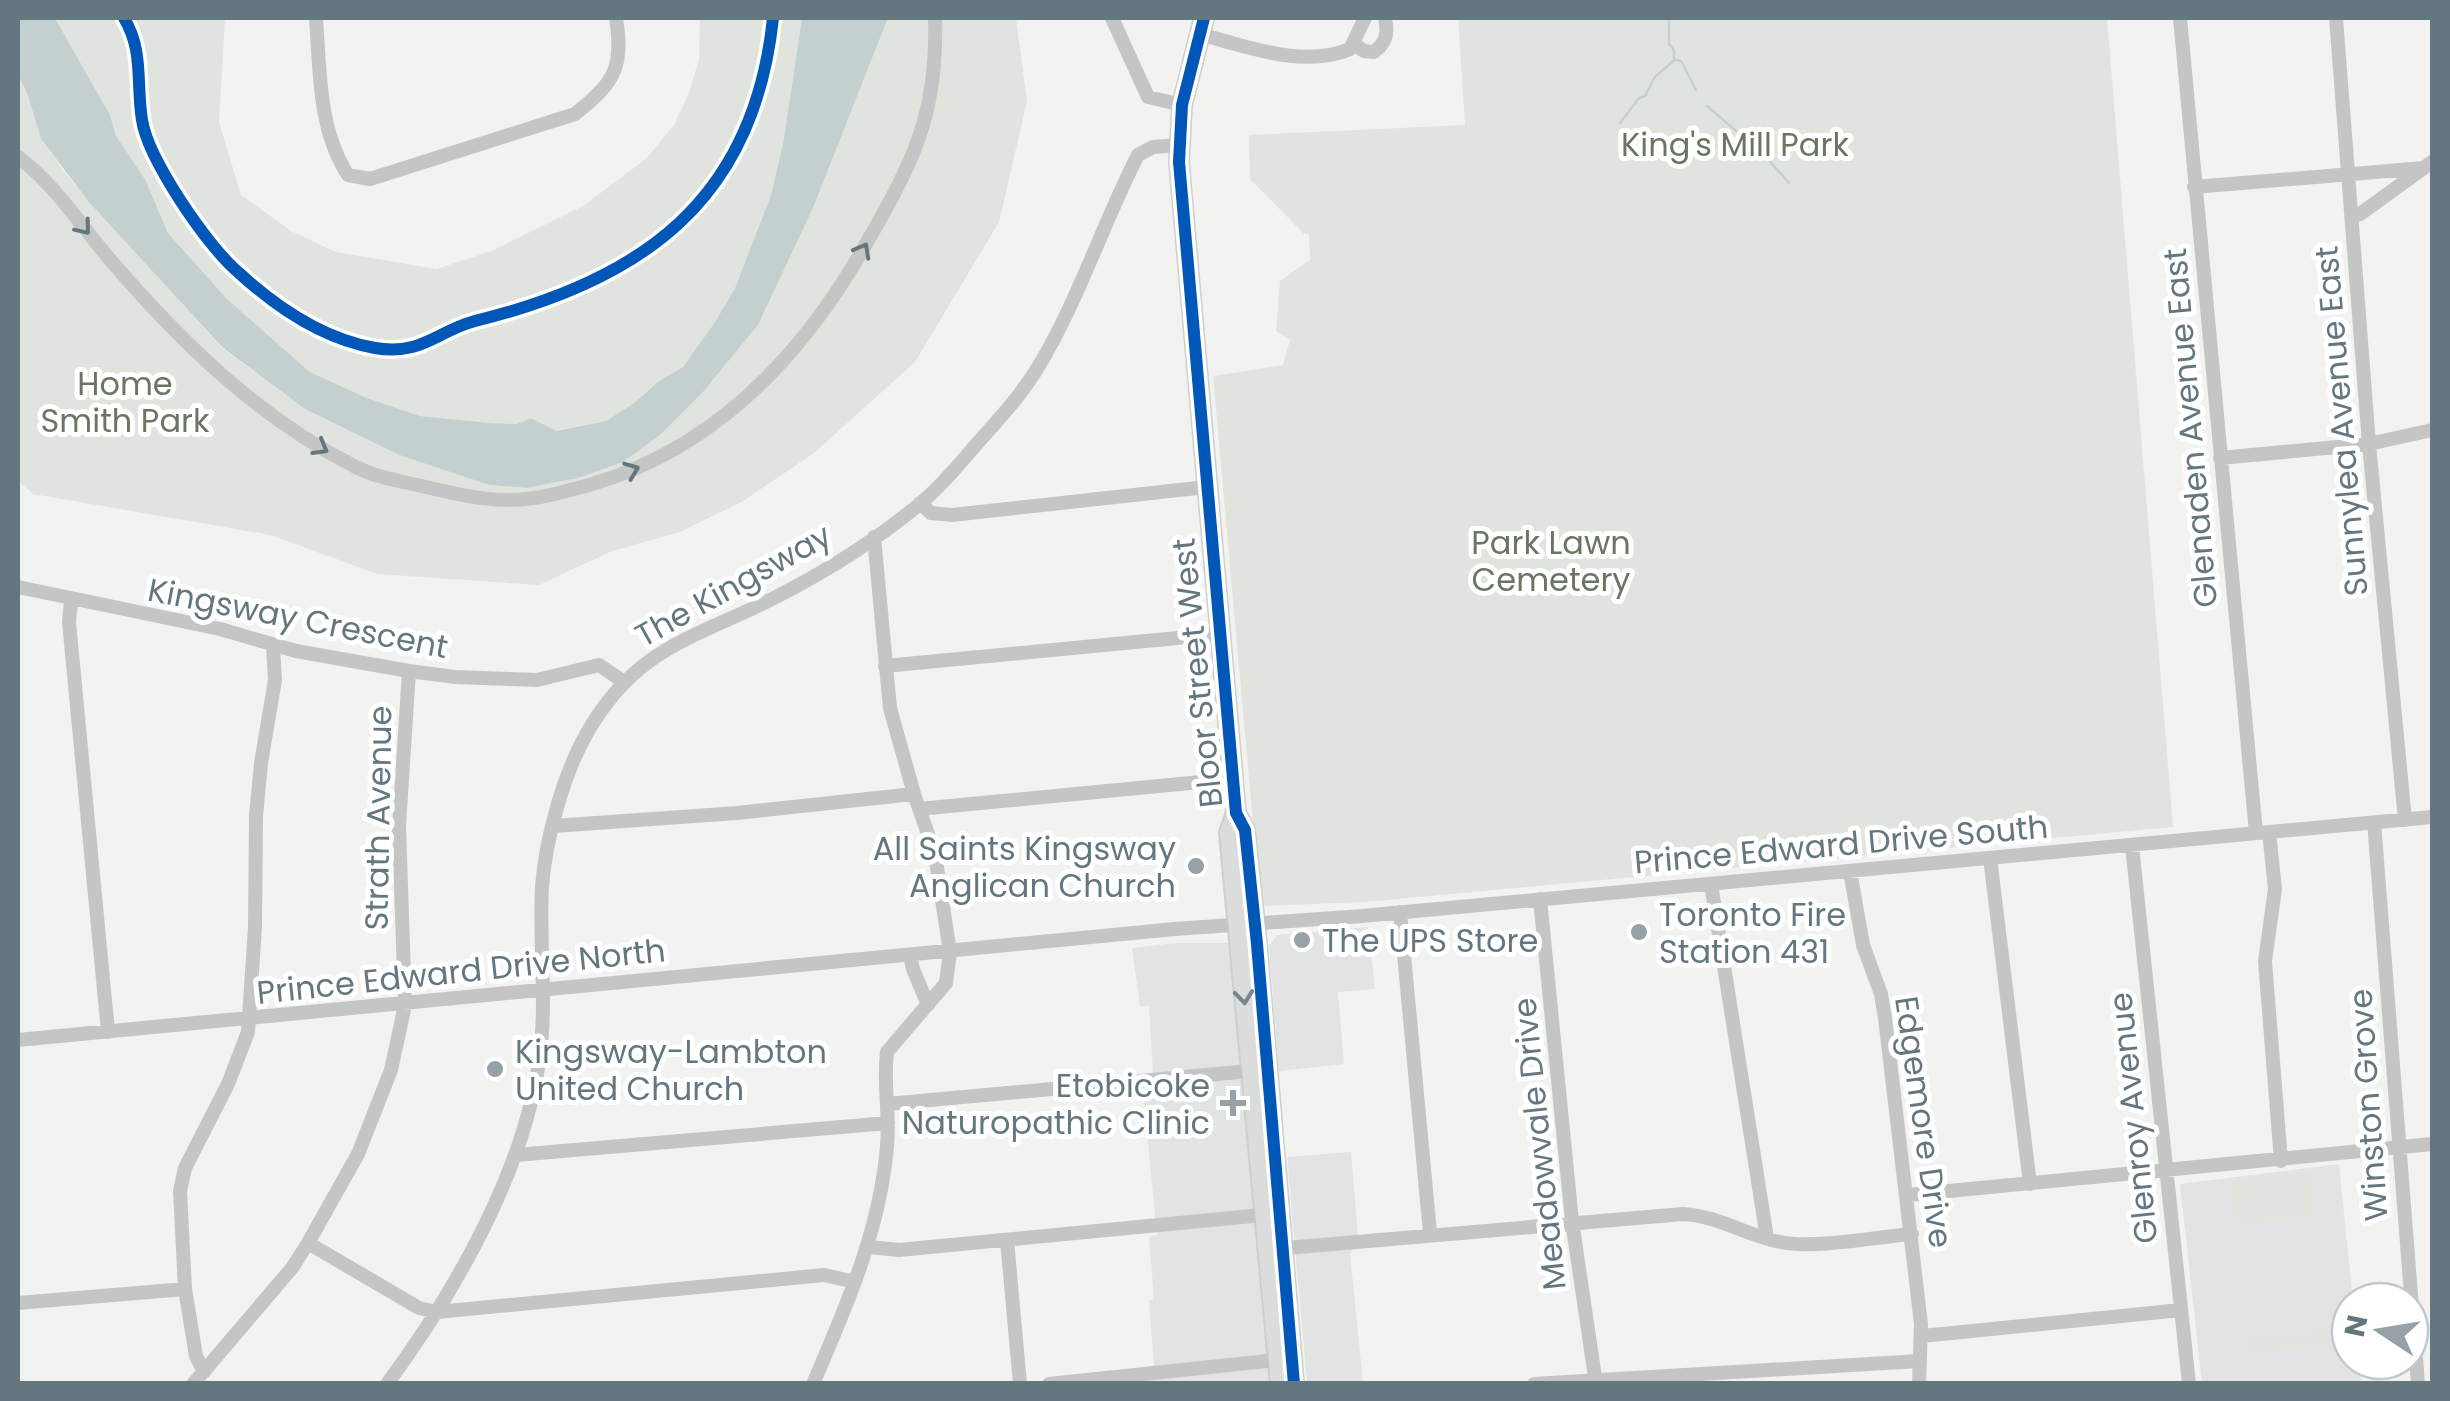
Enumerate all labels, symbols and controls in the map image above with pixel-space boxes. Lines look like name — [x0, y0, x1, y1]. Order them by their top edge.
park label: King's Mill Park — [1621, 122, 1849, 167]
one-way arrow — [72, 216, 90, 234]
one-way arrow — [850, 243, 870, 261]
street label: Sunnylea Avenue East — [2303, 244, 2379, 598]
street label: Glenaden Avenue East — [2152, 247, 2228, 609]
park label: Home Smith Park — [41, 361, 210, 443]
one-way arrow — [310, 436, 328, 455]
one-way arrow — [622, 462, 640, 482]
street label: The Kingsway — [627, 512, 839, 658]
park label: Park Lawn Cemetery — [1471, 520, 1631, 602]
street label: Bloor Street West — [1160, 536, 1234, 810]
street label: Kingsway Crescent — [144, 567, 452, 669]
street label: Strath Avenue — [354, 705, 402, 931]
street label: Prince Edward Drive South — [1632, 803, 2050, 885]
place label: All Saints Kingsway Anglican Church — [873, 826, 1176, 908]
marker: All Saints Kingsway Anglican Church — [1185, 855, 1207, 877]
place label: Toronto Fire Station 431 — [1659, 892, 1846, 974]
place label: The UPS Store — [1322, 918, 1538, 963]
marker: Toronto Fire Station 431 — [1628, 921, 1650, 943]
street label: Prince Edward Drive North — [255, 927, 667, 1015]
marker: The UPS Store — [1291, 929, 1313, 951]
street label: Winston Grove — [2337, 987, 2399, 1223]
one-way arrow — [1233, 990, 1254, 1006]
street label: Glenroy Avenue — [2097, 990, 2169, 1246]
street label: Edgemore Drive — [1884, 993, 1964, 1251]
street label: Meadowvale Drive — [1501, 996, 1577, 1292]
place label: Kingsway-Lambton United Church — [515, 1029, 827, 1111]
marker: Kingsway-Lambton United Church — [484, 1058, 506, 1080]
place label: Etobicoke Naturopathic Clinic — [902, 1063, 1210, 1145]
marker: Etobicoke Naturopathic Clinic — [1220, 1090, 1246, 1116]
north arrow — [2330, 1281, 2430, 1381]
text: N — [2335, 1312, 2377, 1340]

